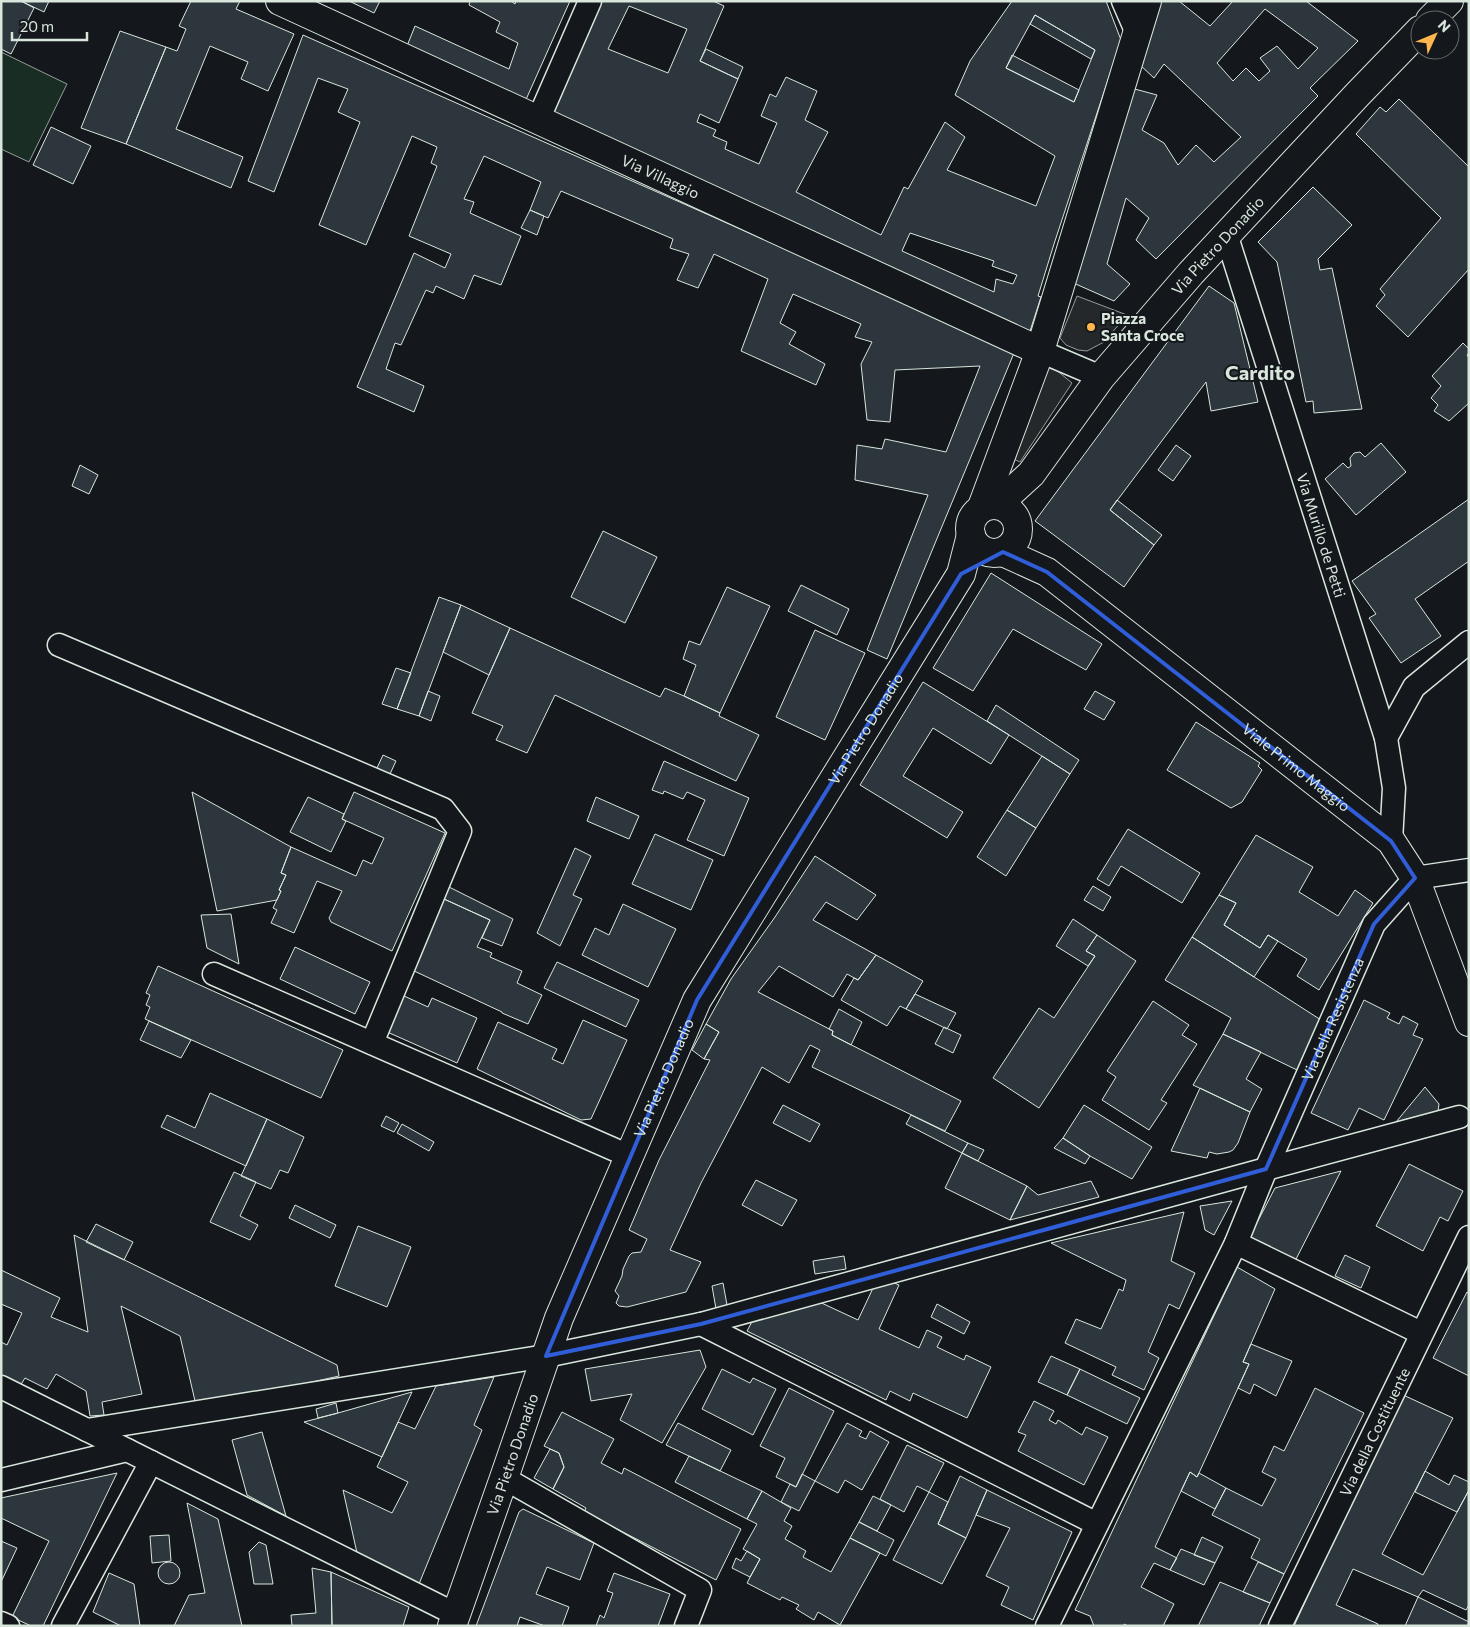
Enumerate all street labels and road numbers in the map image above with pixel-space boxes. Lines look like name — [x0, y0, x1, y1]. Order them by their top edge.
street label: Via Villaggio — [619, 151, 702, 202]
street label: Via Pietro Donadio — [1167, 192, 1267, 298]
street label: Via Murillo de Petti — [1293, 471, 1350, 600]
street label: Via Pietro Donadio — [824, 670, 907, 788]
street label: Viale Primo Maggio — [1239, 719, 1354, 815]
street label: Via della Resistenza — [1297, 955, 1367, 1083]
street label: Via Pietro Donadio — [630, 1016, 697, 1140]
street label: Via della Costituente — [1336, 1364, 1413, 1499]
street label: Via Pietro Donadio — [483, 1391, 541, 1518]

